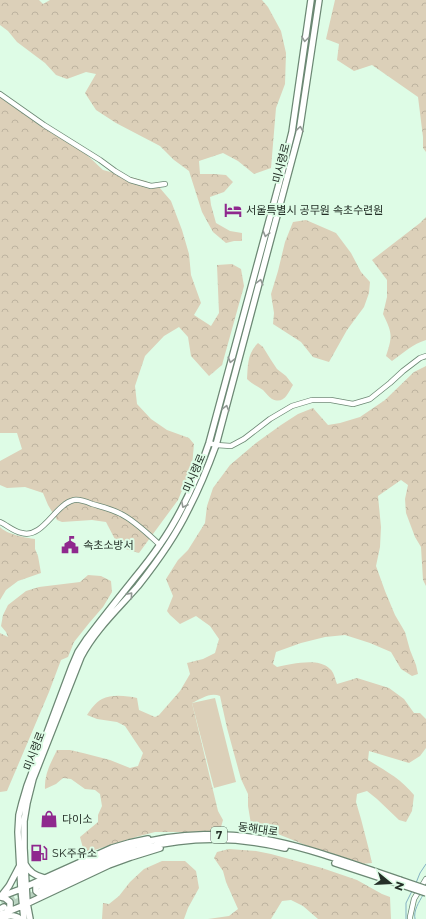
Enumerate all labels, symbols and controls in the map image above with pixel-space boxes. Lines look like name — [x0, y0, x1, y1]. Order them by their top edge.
one-way arrow — [301, 36, 310, 42]
one-way arrow — [295, 126, 303, 132]
street label: 미시령로 — [269, 142, 293, 184]
hotel icon: 서울특별시 공무원 속초수련원 — [223, 200, 243, 220]
place label: 서울특별시 공무원 속초수련원 — [246, 203, 383, 217]
one-way arrow — [262, 231, 270, 238]
one-way arrow — [255, 279, 264, 286]
one-way arrow — [228, 357, 236, 363]
one-way arrow — [222, 404, 230, 411]
street label: 미시령로 — [180, 452, 208, 494]
one-way arrow — [181, 500, 189, 508]
public building icon: 속초소방서 — [60, 535, 80, 555]
place label: 속초소방서 — [83, 538, 134, 552]
one-way arrow — [125, 592, 132, 599]
street label: 미시령로 — [20, 730, 48, 772]
shop icon: 다이소 — [39, 809, 59, 829]
place label: 다이소 — [62, 812, 92, 826]
street label: 동해대로 — [237, 819, 279, 839]
road number: 7 — [211, 827, 227, 843]
fuel station icon: SK주유소 — [29, 843, 49, 863]
place label: SK주유소 — [52, 846, 97, 860]
north arrow — [370, 863, 410, 903]
text: N — [391, 880, 408, 892]

